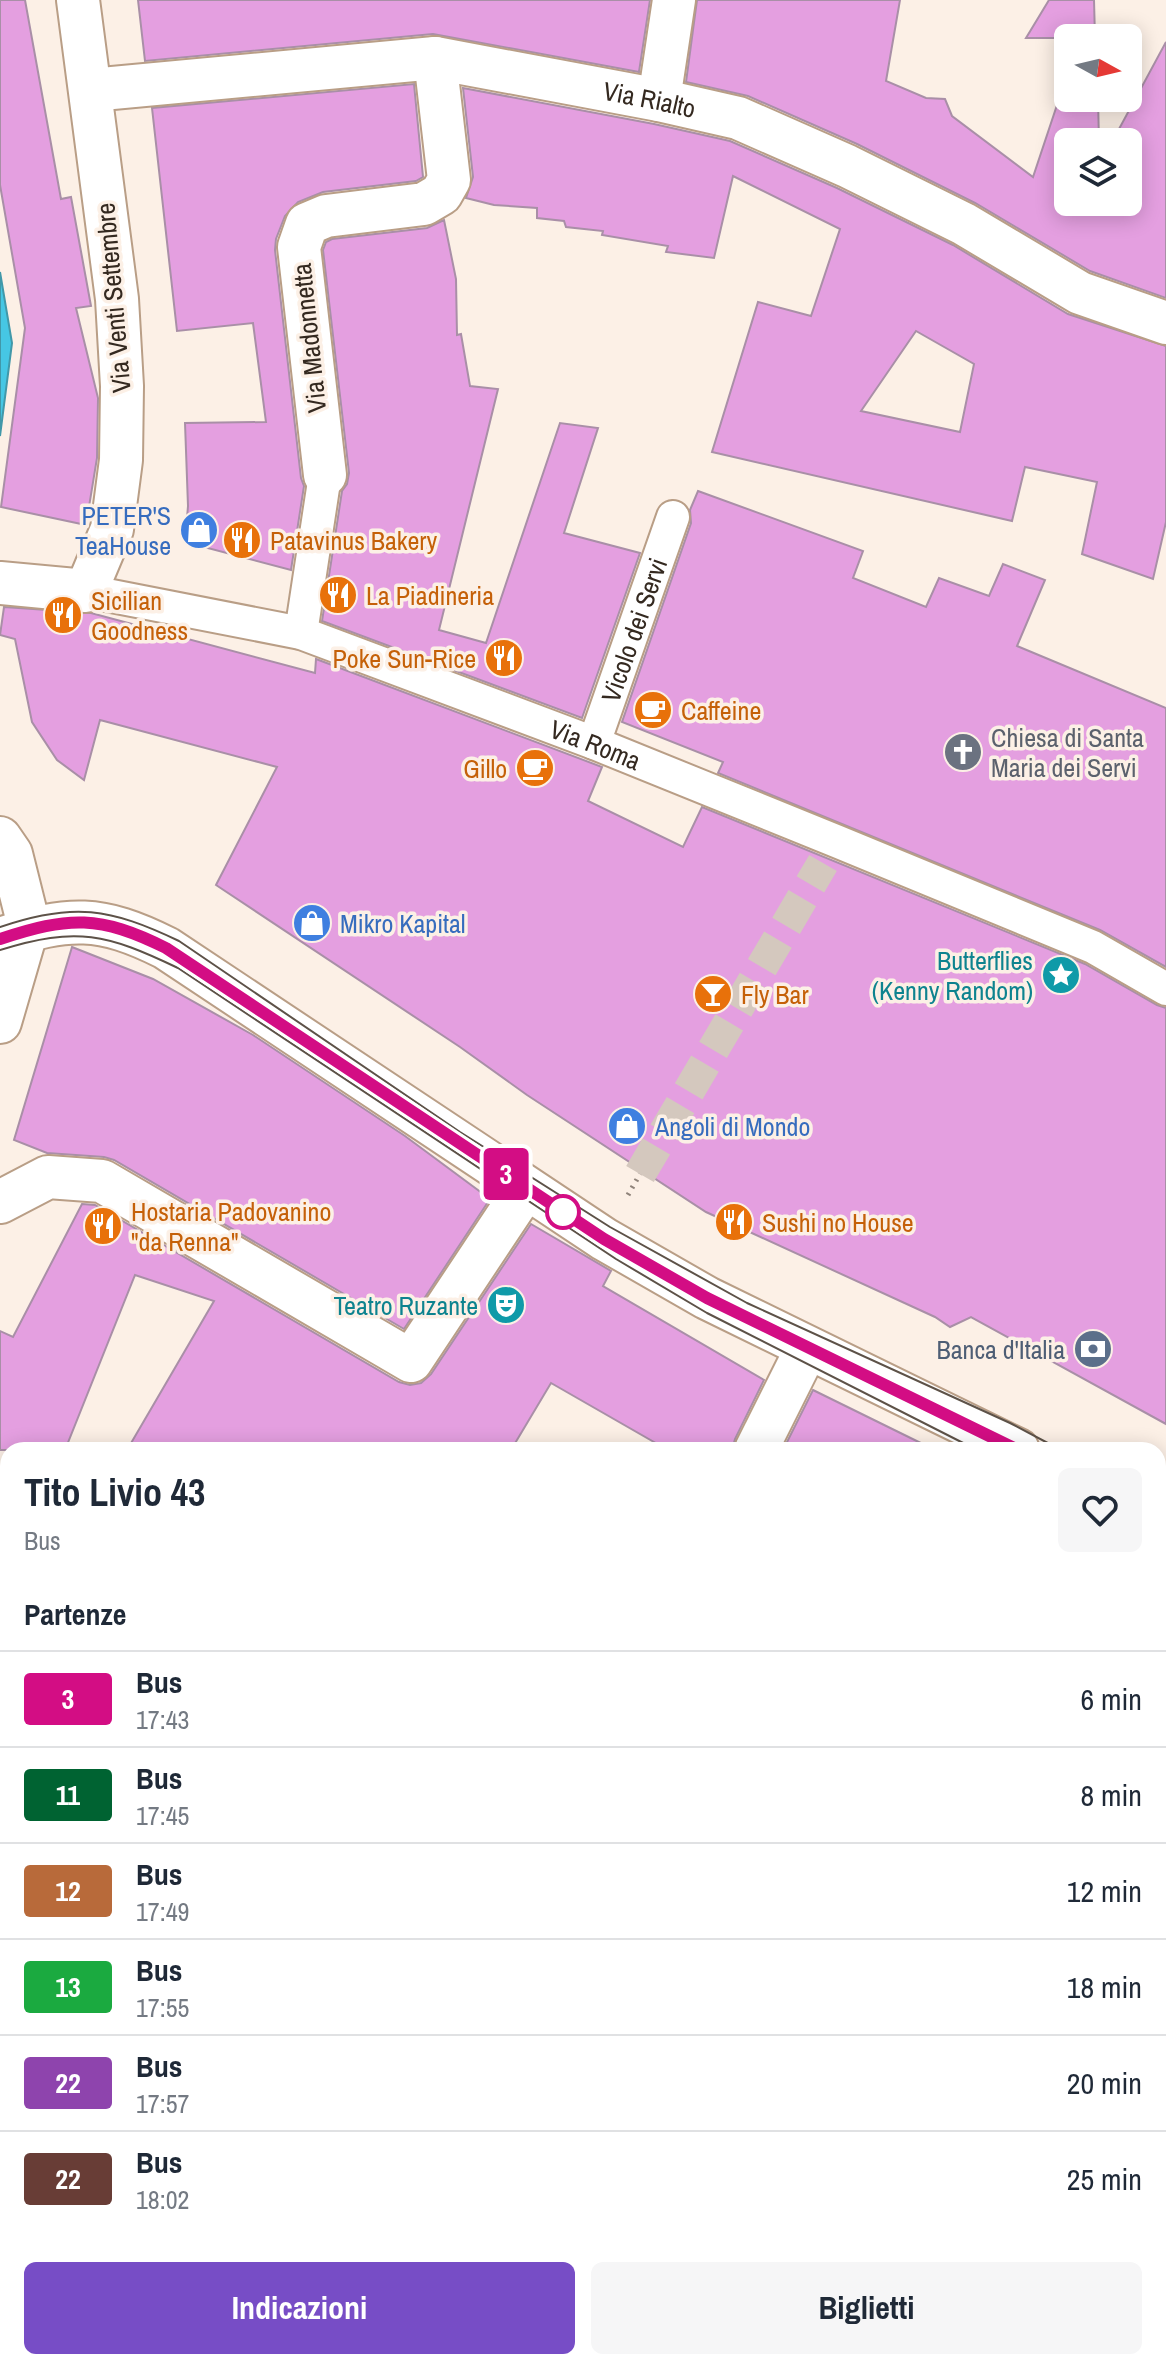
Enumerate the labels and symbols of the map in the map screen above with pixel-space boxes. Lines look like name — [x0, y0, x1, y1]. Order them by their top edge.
north arrow — [1054, 24, 1142, 112]
street label: Via Rialto — [601, 72, 699, 125]
street label: Via Venti Settembre — [87, 202, 139, 394]
street label: Via Madonnetta — [284, 261, 334, 415]
place label: PETER'S TeaHouse — [75, 498, 171, 563]
shop icon: PETER'S TeaHouse — [178, 509, 220, 551]
restaurant icon: Patavinus Bakery — [221, 519, 263, 561]
place label: Patavinus Bakery — [270, 523, 437, 558]
street label: Vicolo dei Servi — [592, 553, 675, 706]
restaurant icon: La Piadineria — [317, 574, 359, 616]
place label: La Piadineria — [366, 578, 494, 613]
place label: Sicilian Goodness — [91, 583, 188, 648]
restaurant icon: Sicilian Goodness — [42, 594, 84, 636]
restaurant icon: Poke Sun-Rice — [483, 637, 525, 679]
place label: Poke Sun-Rice — [333, 641, 476, 676]
cafe icon: Caffeine — [632, 689, 674, 731]
place label: Caffeine — [681, 693, 761, 728]
street label: Via Roma — [545, 711, 646, 778]
place label: Chiesa di Santa Maria dei Servi — [991, 720, 1144, 785]
church icon: Chiesa di Santa Maria dei Servi — [942, 731, 984, 773]
cafe icon: Gillo — [514, 747, 556, 789]
place label: Gillo — [463, 751, 507, 786]
shop icon: Mikro Kapital — [291, 902, 333, 944]
place label: Mikro Kapital — [340, 906, 466, 941]
place label: Butterflies (Kenny Random) — [872, 943, 1033, 1008]
place icon: Butterflies (Kenny Random) — [1040, 954, 1082, 996]
bar icon: Fly Bar — [692, 973, 734, 1015]
place label: Fly Bar — [741, 977, 809, 1012]
shop icon: Angoli di Mondo — [606, 1105, 648, 1147]
place label: Angoli di Mondo — [654, 1109, 810, 1144]
line badge: 3 — [480, 1148, 532, 1200]
place label: Hostaria Padovanino "da Renna" — [131, 1194, 331, 1259]
unlabelled marker — [546, 1195, 580, 1229]
restaurant icon: Sushi no House — [713, 1201, 755, 1243]
restaurant icon: Hostaria Padovanino "da Renna" — [82, 1205, 124, 1247]
place label: Sushi no House — [762, 1205, 914, 1240]
theatre icon: Teatro Ruzante — [485, 1284, 527, 1326]
place label: Teatro Ruzante — [333, 1288, 478, 1323]
bank icon: Banca d'Italia — [1072, 1328, 1114, 1370]
place label: Banca d'Italia — [936, 1332, 1065, 1367]

